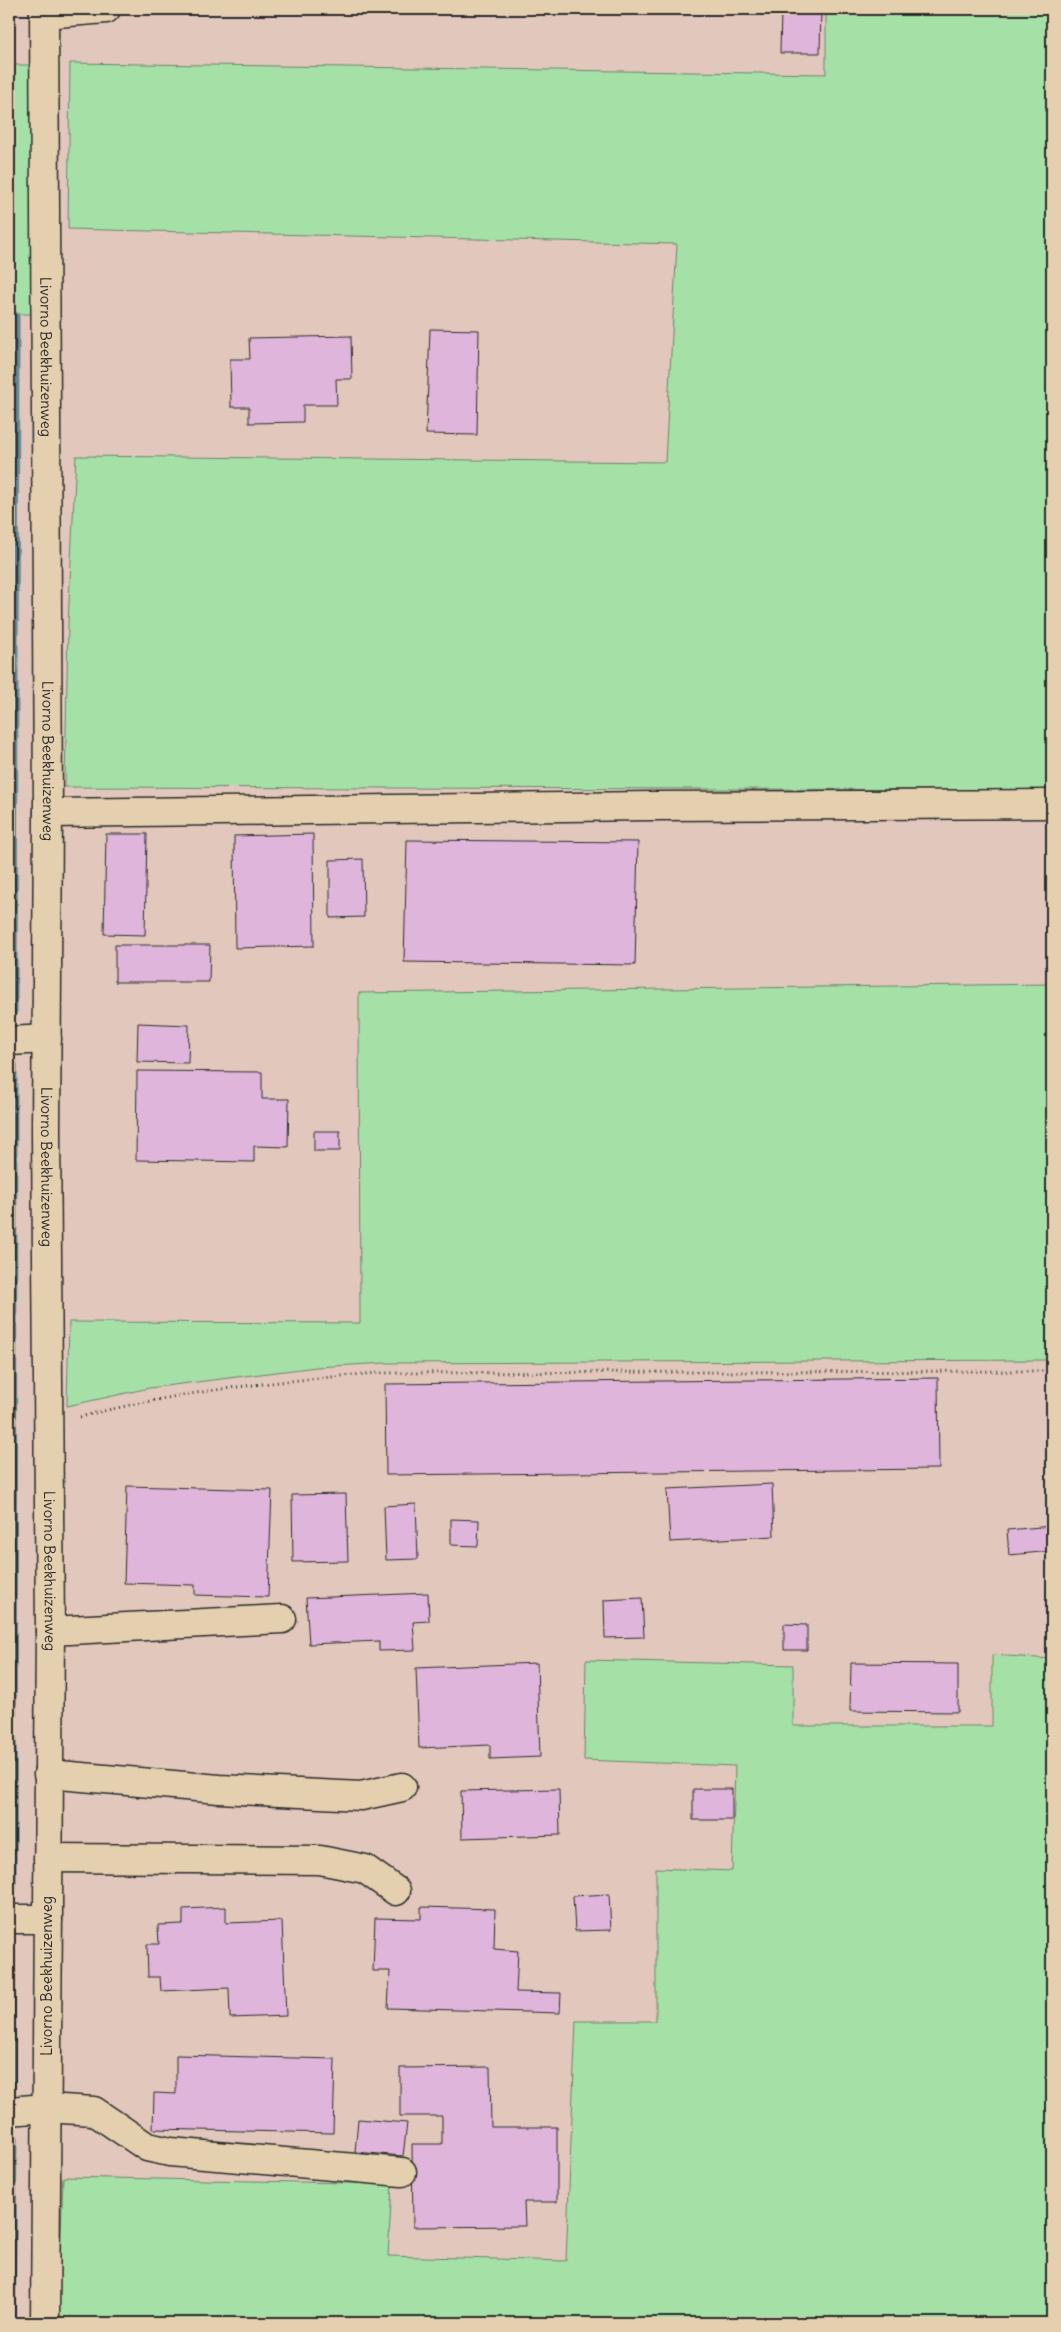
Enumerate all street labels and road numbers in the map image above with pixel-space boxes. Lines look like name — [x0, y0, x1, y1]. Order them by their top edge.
street label: Livorno Beekhuizenweg — [36, 277, 56, 437]
street label: Livorno Beekhuizenweg — [38, 681, 58, 841]
street label: Livorno Beekhuizenweg — [37, 1087, 57, 1247]
street label: Livorno Beekhuizenweg — [40, 1491, 60, 1651]
street label: Livorno Beekhuizenweg — [37, 1896, 56, 2056]

